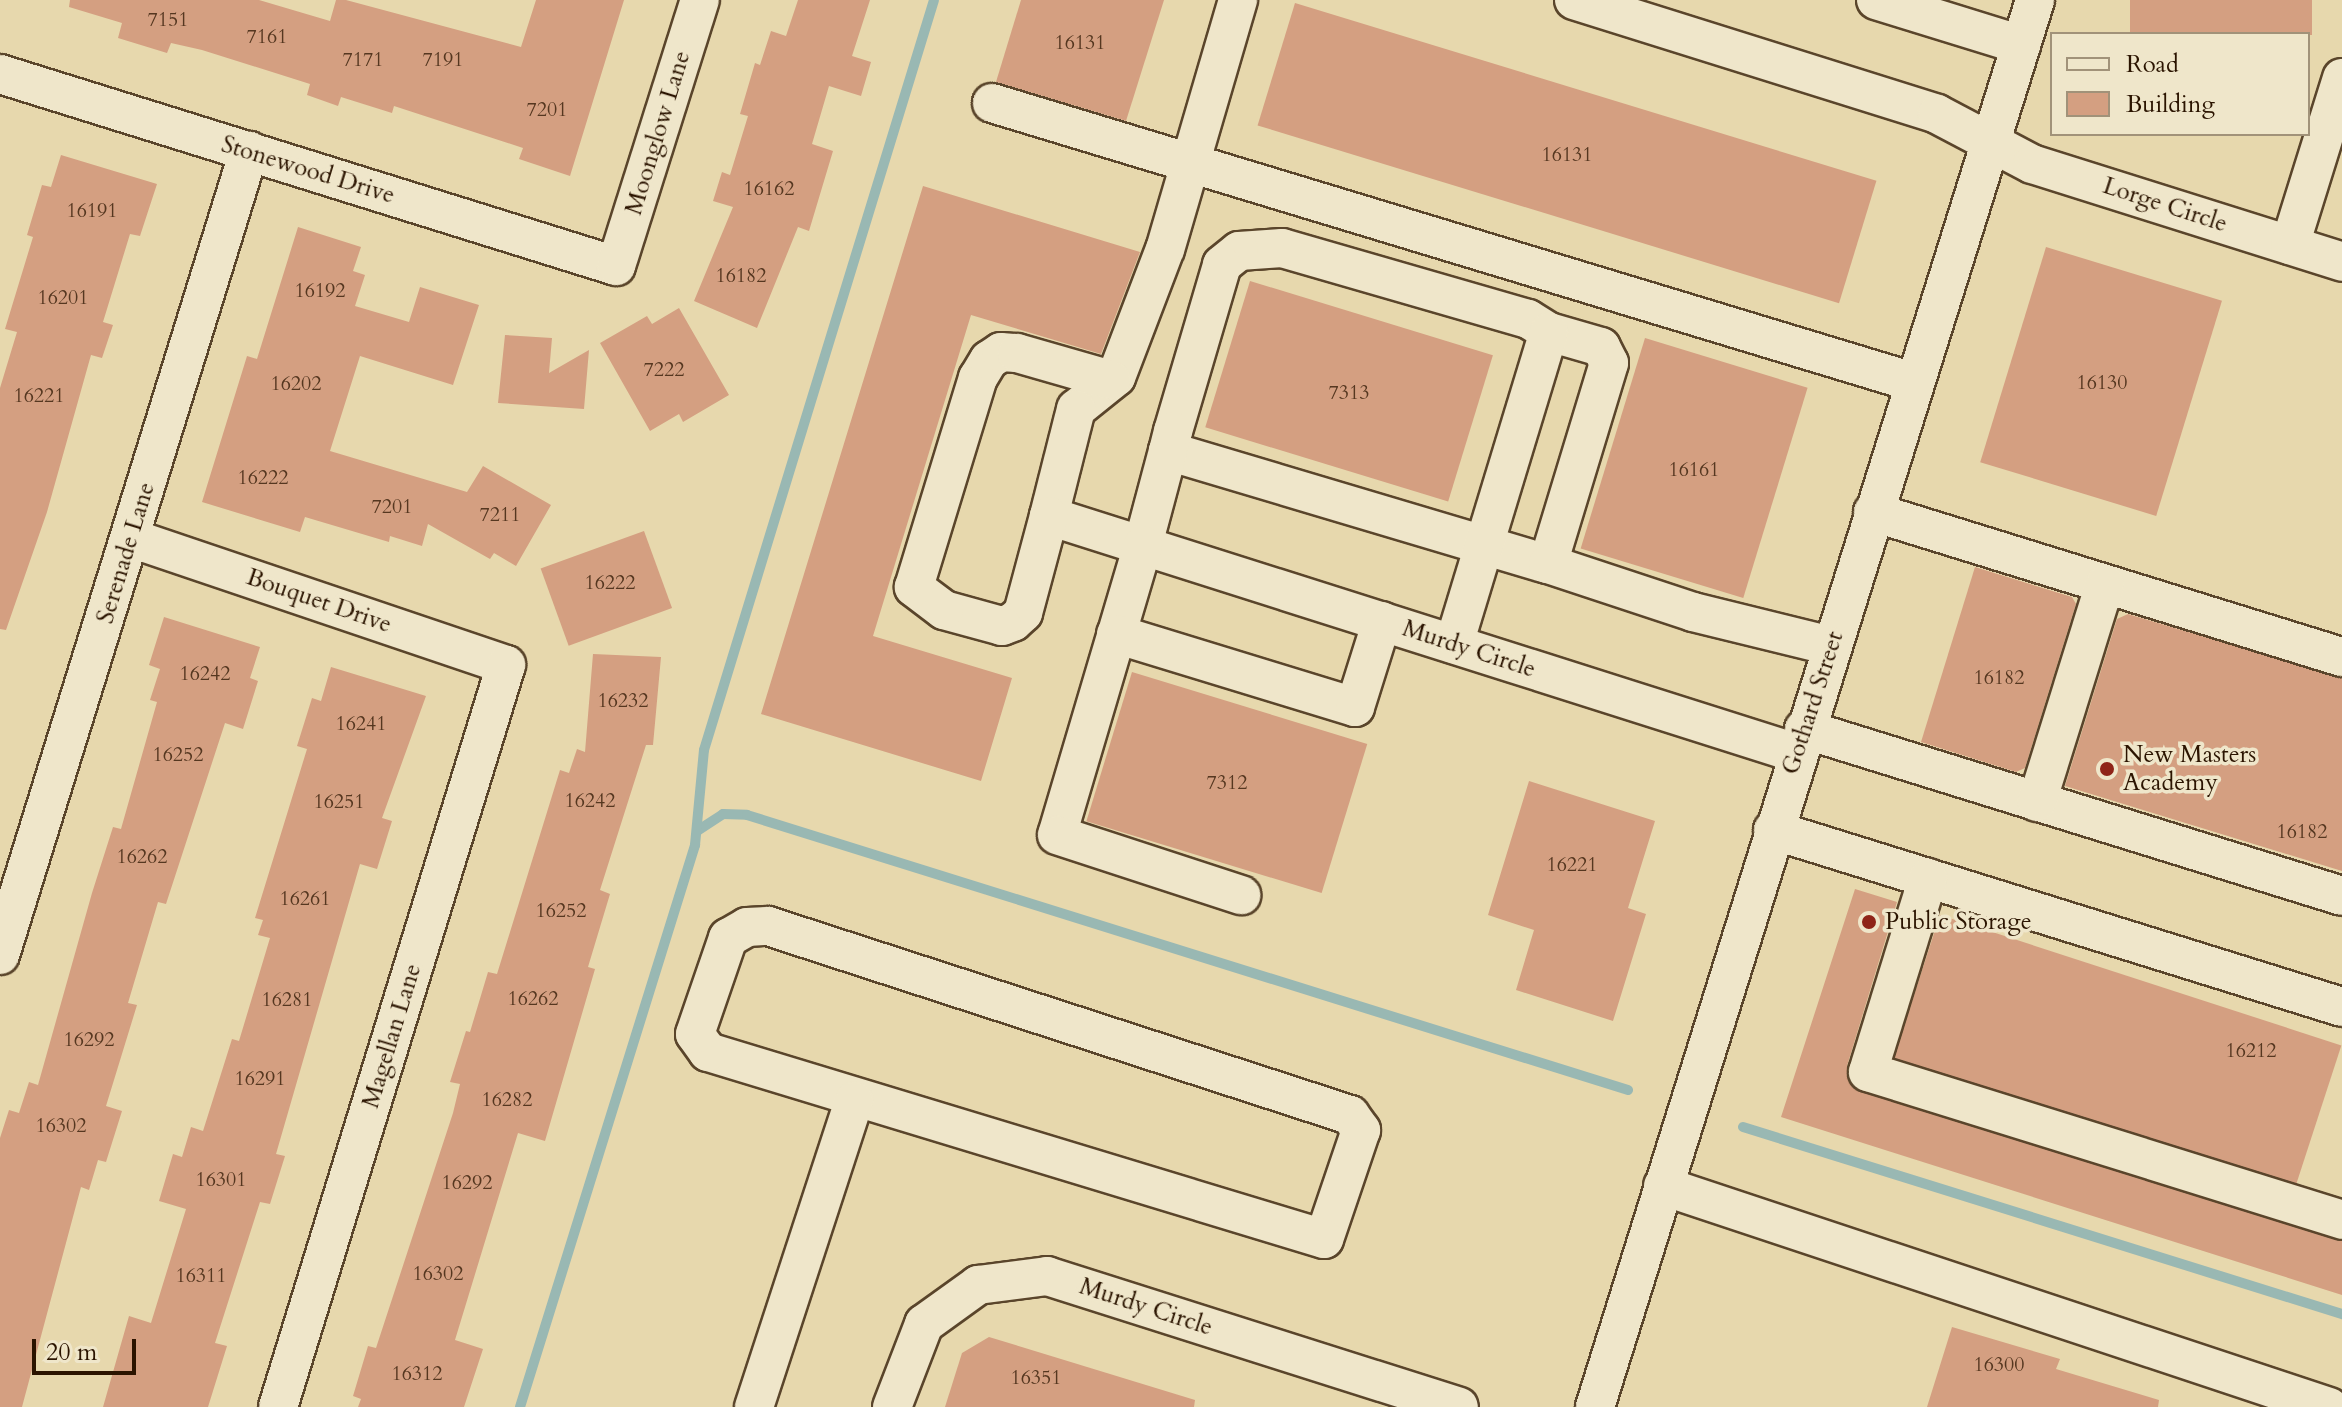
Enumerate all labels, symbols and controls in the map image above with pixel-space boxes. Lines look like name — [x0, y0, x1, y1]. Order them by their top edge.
house number: 7151 — [148, 7, 188, 31]
house number: 7161 — [247, 24, 287, 48]
house number: 16131 — [1054, 30, 1106, 54]
legend — [2050, 32, 2310, 136]
house number: 7171 — [343, 47, 383, 71]
house number: 7191 — [423, 47, 463, 71]
street label: Moonglow Lane — [619, 48, 697, 218]
text: Road — [2126, 48, 2179, 81]
text: Building — [2126, 88, 2215, 121]
house number: 7201 — [527, 97, 567, 121]
street label: Stonewood Drive — [218, 130, 398, 210]
house number: 16131 — [1541, 142, 1593, 166]
street label: Lorge Circle — [2099, 171, 2231, 239]
house number: 16162 — [743, 176, 795, 200]
house number: 16191 — [66, 198, 118, 222]
house number: 16182 — [715, 263, 767, 287]
house number: 16192 — [294, 278, 346, 302]
house number: 16201 — [37, 285, 89, 309]
house number: 7222 — [644, 357, 684, 381]
house number: 16130 — [2076, 370, 2128, 394]
house number: 16202 — [270, 371, 322, 395]
house number: 7313 — [1329, 380, 1369, 404]
house number: 16221 — [13, 383, 65, 407]
house number: 16161 — [1668, 457, 1720, 481]
house number: 16222 — [237, 465, 289, 489]
street label: Serenade Lane — [91, 479, 161, 627]
house number: 7201 — [372, 494, 412, 518]
house number: 7211 — [480, 502, 520, 526]
street label: Bouquet Drive — [243, 563, 395, 639]
house number: 16222 — [584, 570, 636, 594]
street label: Murdy Circle — [1399, 614, 1539, 684]
street label: Gothard Street — [1776, 628, 1850, 778]
house number: 16242 — [179, 661, 231, 685]
house number: 16182 — [1973, 665, 2025, 689]
house number: 16232 — [597, 688, 649, 712]
house number: 16241 — [335, 711, 387, 735]
place label: New Masters Academy — [2123, 741, 2256, 797]
house number: 16252 — [152, 742, 204, 766]
marker: New Masters Academy — [2098, 760, 2116, 778]
house number: 7312 — [1207, 770, 1247, 794]
house number: 16242 — [564, 788, 616, 812]
house number: 16251 — [313, 789, 365, 813]
house number: 16182 — [2276, 819, 2328, 843]
house number: 16262 — [116, 844, 168, 868]
house number: 16221 — [1546, 852, 1598, 876]
house number: 16261 — [279, 886, 331, 910]
house number: 16252 — [535, 898, 587, 922]
place label: Public Storage — [1885, 908, 2032, 936]
marker: Public Storage — [1860, 913, 1878, 931]
street label: Magellan Lane — [356, 960, 428, 1112]
house number: 16262 — [507, 986, 559, 1010]
house number: 16281 — [261, 987, 313, 1011]
house number: 16292 — [63, 1027, 115, 1051]
house number: 16212 — [2225, 1038, 2277, 1062]
house number: 16291 — [234, 1066, 286, 1090]
house number: 16282 — [481, 1087, 533, 1111]
house number: 16302 — [35, 1113, 87, 1137]
house number: 16301 — [195, 1167, 247, 1191]
house number: 16292 — [441, 1170, 493, 1194]
house number: 16302 — [412, 1261, 464, 1285]
house number: 16311 — [175, 1263, 227, 1287]
street label: Murdy Circle — [1076, 1272, 1216, 1342]
scale bar — [36, 1323, 140, 1373]
text: 20 m — [46, 1336, 97, 1369]
house number: 16300 — [1973, 1352, 2025, 1376]
house number: 16312 — [391, 1361, 443, 1385]
house number: 16351 — [1010, 1365, 1062, 1389]

